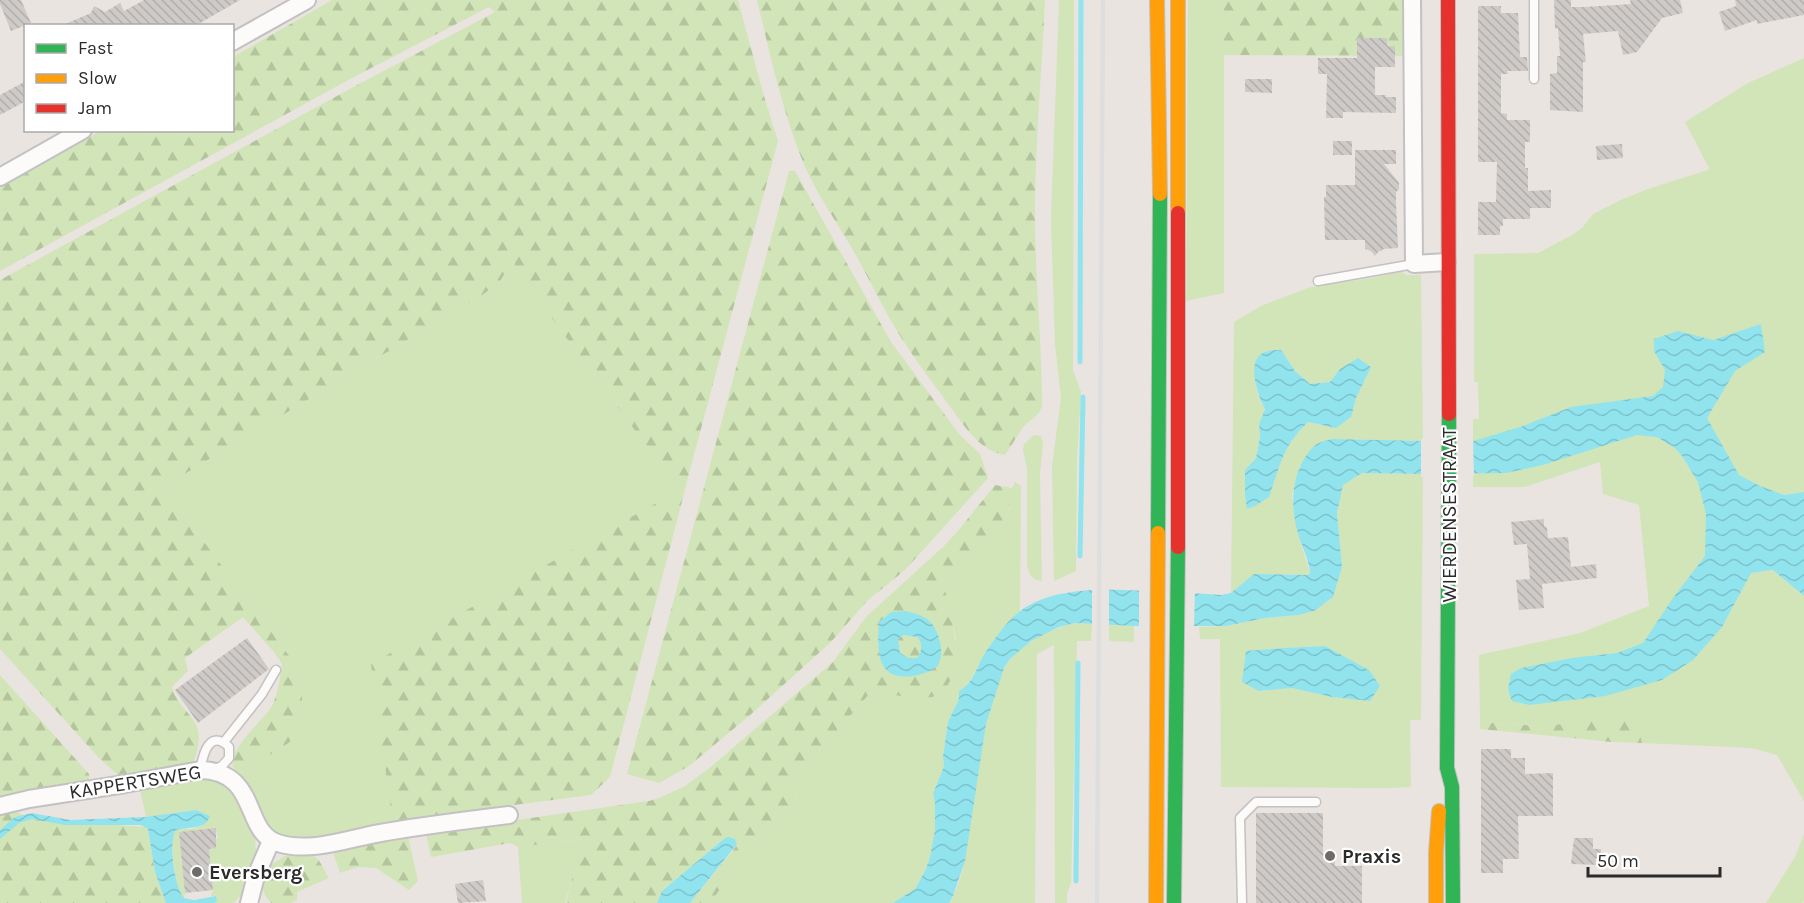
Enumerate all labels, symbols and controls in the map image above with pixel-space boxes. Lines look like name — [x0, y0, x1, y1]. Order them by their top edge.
legend — [24, 24, 234, 132]
text: Fast — [78, 37, 113, 59]
text: Slow — [78, 67, 117, 89]
text: Jam — [78, 97, 112, 119]
street label: WIERDENSESTRAAT — [1438, 428, 1461, 602]
street label: KAPPERTSWEG — [67, 760, 203, 804]
scale bar — [1588, 840, 1720, 878]
place label: Praxis — [1342, 845, 1401, 868]
marker: Praxis — [1323, 849, 1337, 863]
text: 50 m — [1597, 850, 1639, 872]
place label: Eversberg — [209, 861, 303, 884]
marker: Eversberg — [190, 865, 204, 879]

